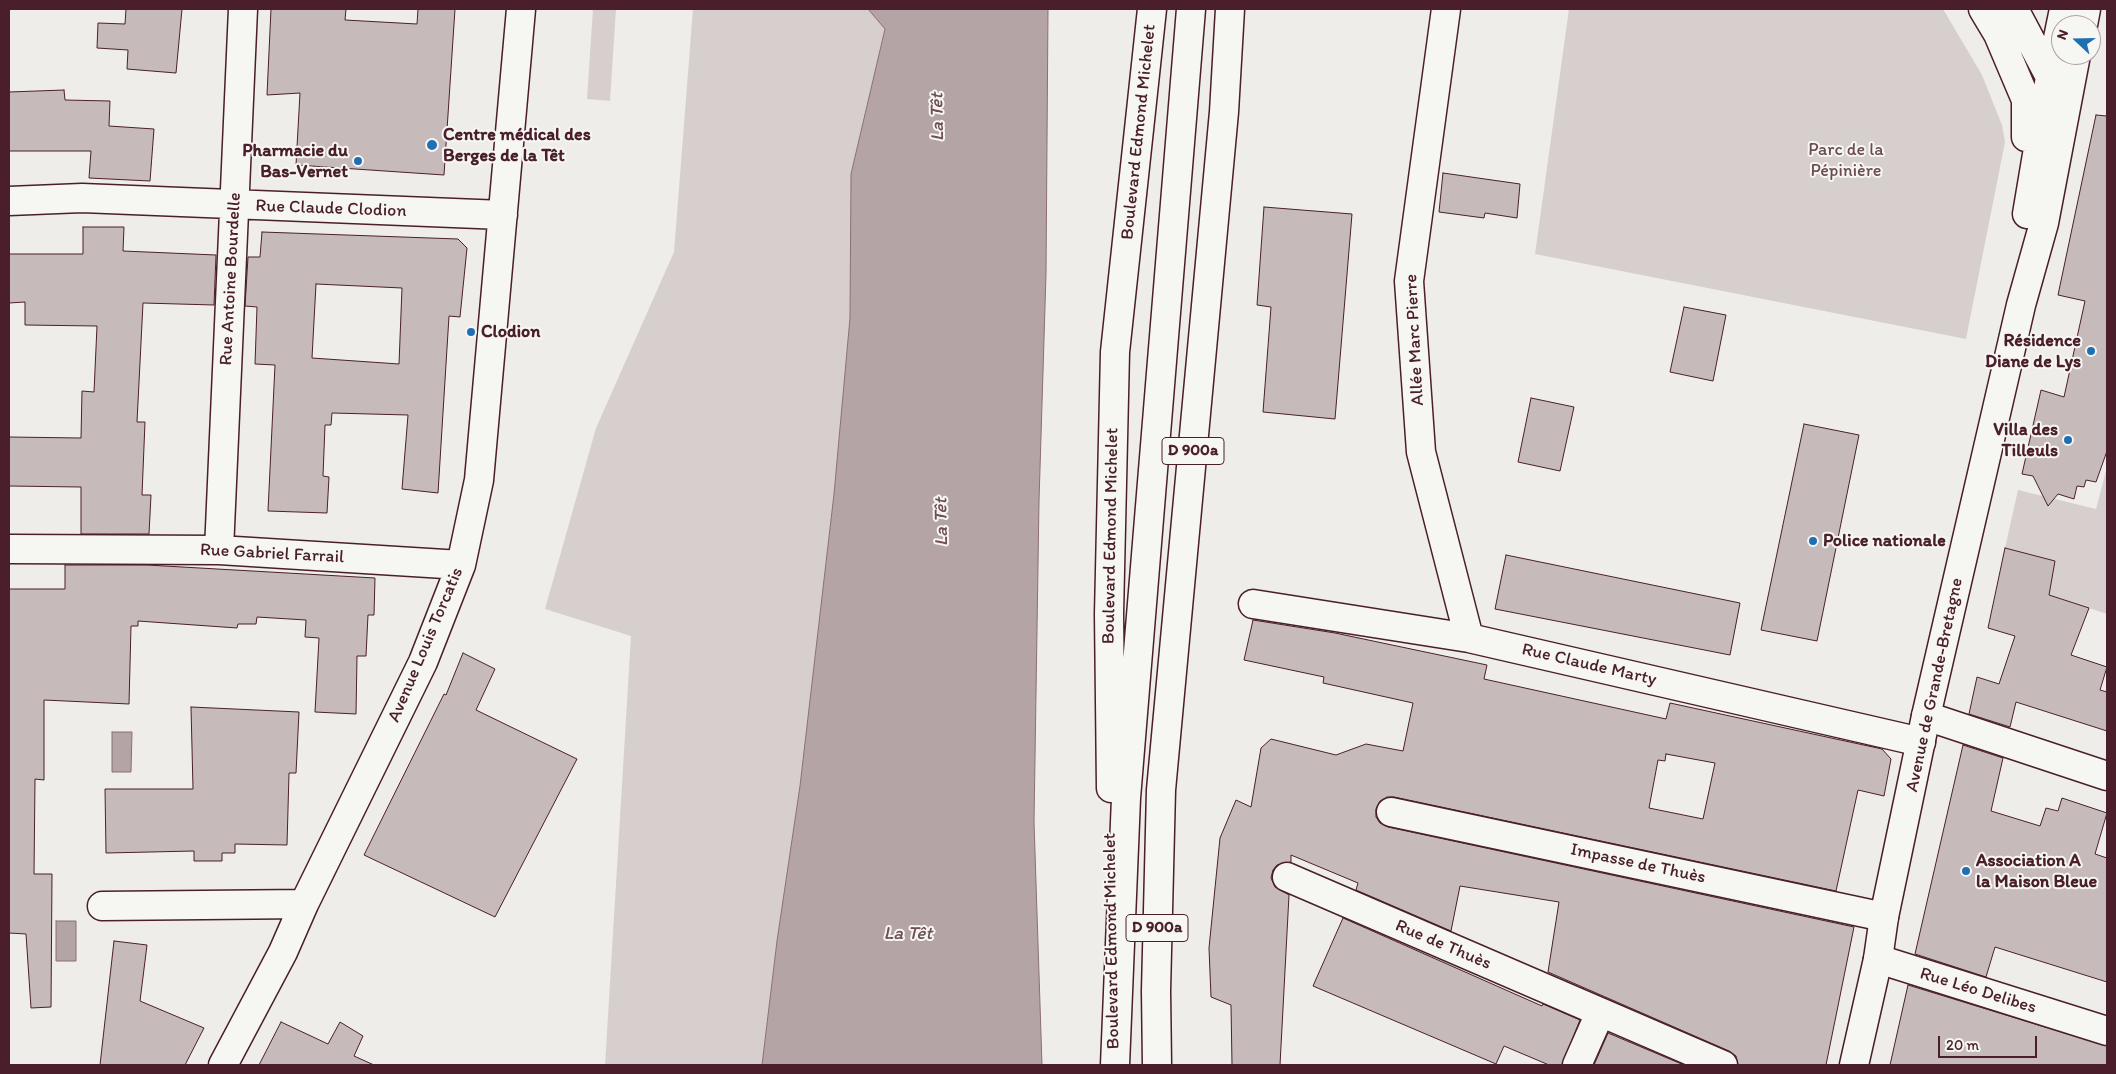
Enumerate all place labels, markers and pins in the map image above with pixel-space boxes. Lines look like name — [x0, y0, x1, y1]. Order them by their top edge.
place label: Centre médical des Berges de la Têt — [443, 124, 591, 166]
marker: Centre médical des Berges de la Têt — [425, 138, 439, 152]
place label: Pharmacie du Bas-Vernet — [242, 140, 348, 182]
marker: Pharmacie du Bas-Vernet — [352, 155, 364, 167]
place label: Clodion — [481, 321, 540, 343]
marker: Clodion — [465, 326, 477, 338]
place label: Résidence Diane de Lys — [1985, 330, 2081, 372]
marker: Résidence Diane de Lys — [2085, 345, 2097, 357]
place label: Villa des Tilleuls — [1993, 419, 2058, 462]
marker: Villa des Tilleuls — [2062, 434, 2074, 446]
place label: Police nationale — [1823, 530, 1946, 552]
marker: Police nationale — [1807, 535, 1819, 547]
place label: Association A la Maison Bleue — [1976, 850, 2097, 892]
marker: Association A la Maison Bleue — [1960, 865, 1972, 877]

